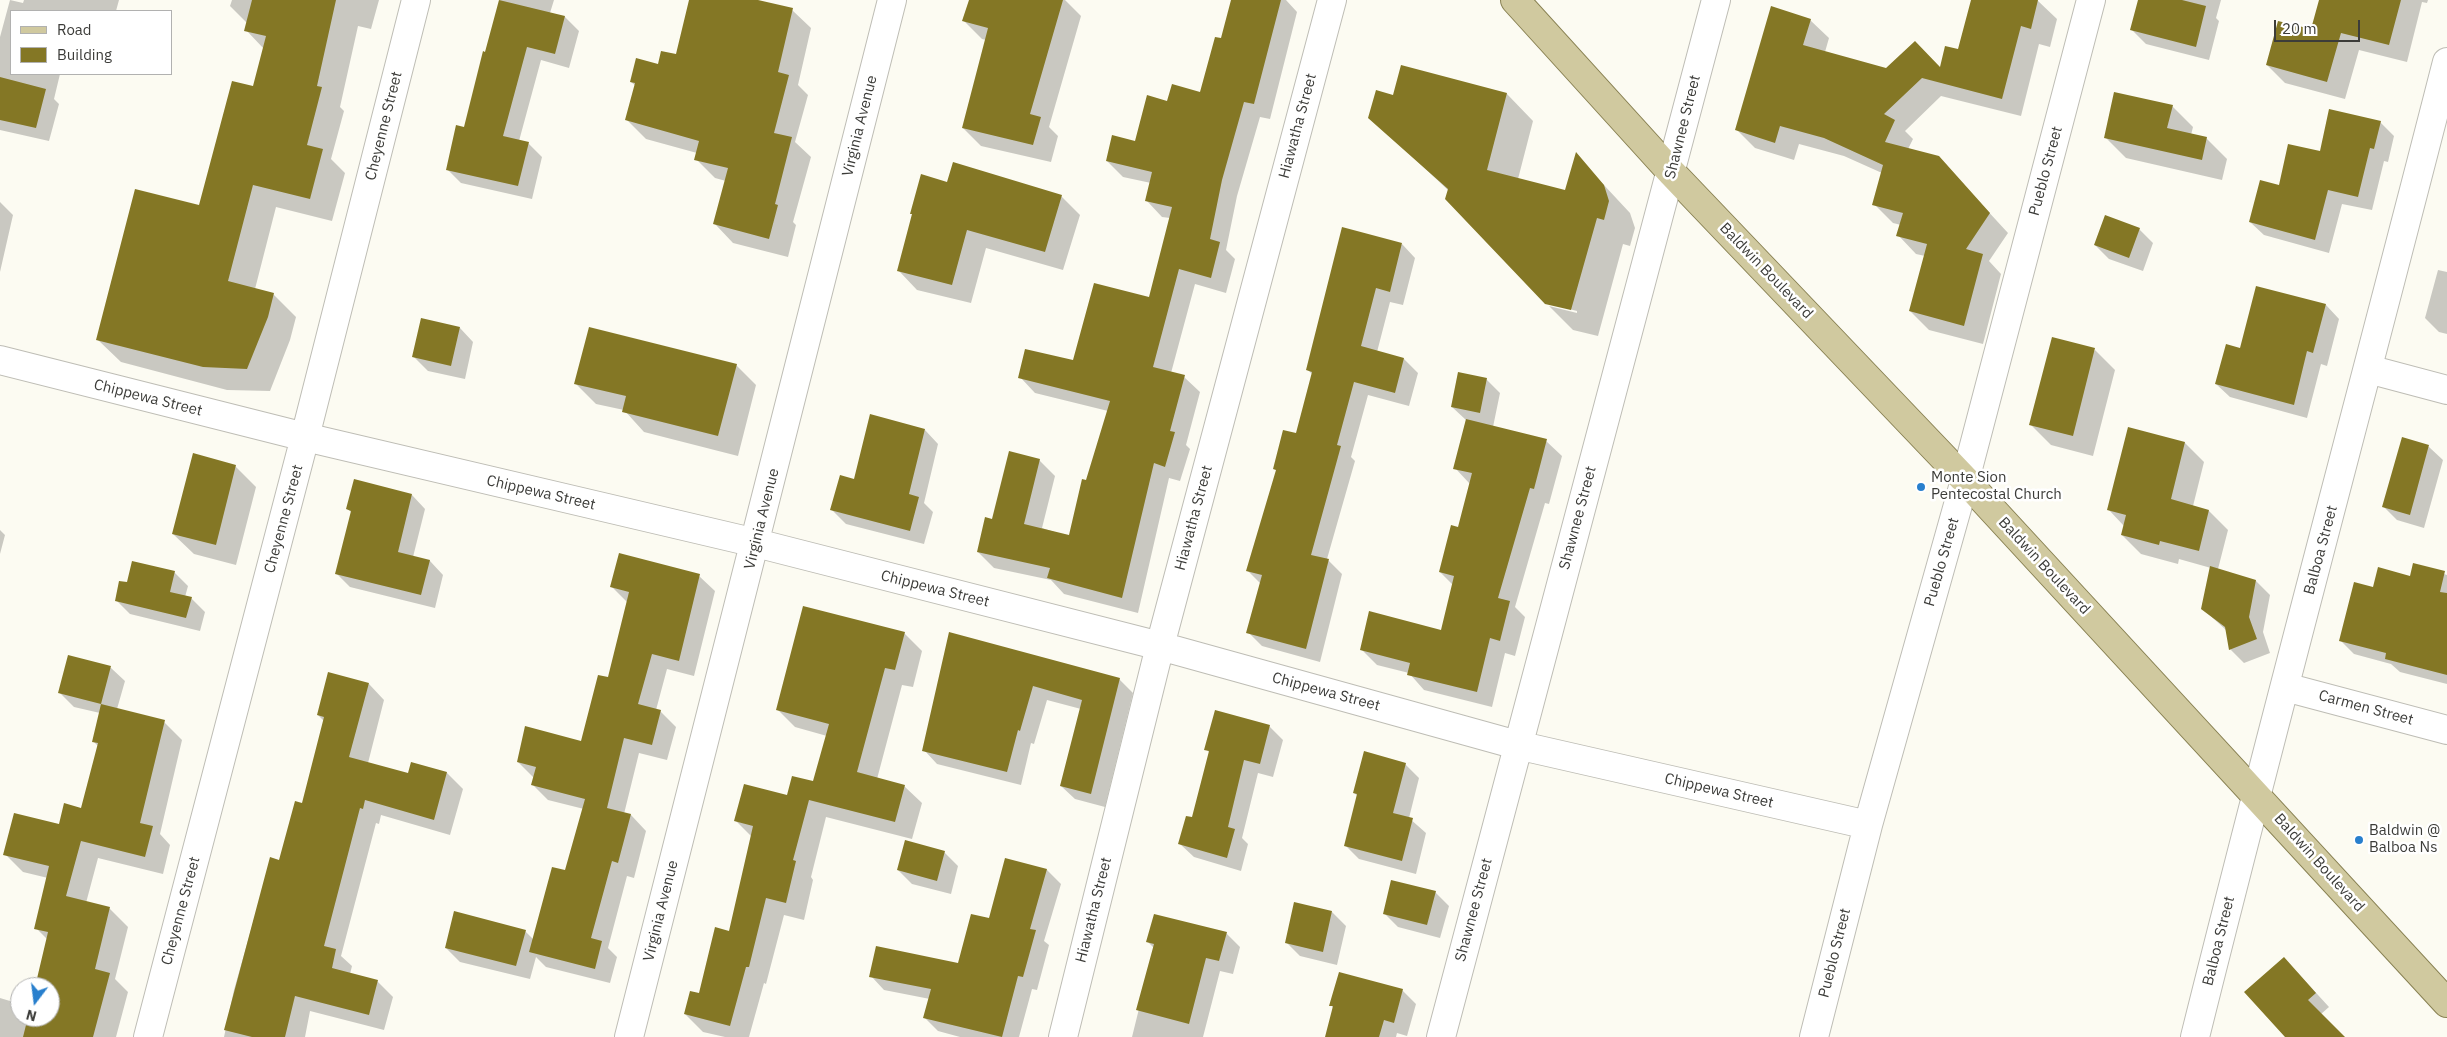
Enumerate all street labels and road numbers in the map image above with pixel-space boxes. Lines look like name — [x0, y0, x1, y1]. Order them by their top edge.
street label: Cheyenne Street — [362, 70, 406, 182]
street label: Hiawatha Street — [1275, 71, 1321, 181]
street label: Shawnee Street — [1661, 73, 1705, 181]
street label: Virginia Avenue — [839, 74, 881, 178]
street label: Pueblo Street — [2025, 124, 2067, 218]
street label: Baldwin Boulevard — [1716, 219, 1816, 323]
street label: Chippewa Street — [92, 376, 204, 420]
street label: Cheyenne Street — [261, 463, 307, 575]
street label: Hiawatha Street — [1171, 463, 1217, 573]
street label: Shawnee Street — [1556, 464, 1600, 572]
street label: Virginia Avenue — [741, 467, 783, 571]
street label: Chippewa Street — [485, 472, 597, 514]
street label: Balboa Street — [2300, 503, 2342, 597]
street label: Baldwin Boulevard — [1994, 514, 2094, 618]
street label: Pueblo Street — [1921, 515, 1963, 609]
street label: Chippewa Street — [879, 567, 991, 611]
street label: Chippewa Street — [1270, 669, 1382, 715]
street label: Carmen Street — [2317, 687, 2415, 729]
street label: Chippewa Street — [1663, 770, 1775, 812]
street label: Baldwin Boulevard — [2270, 810, 2368, 916]
street label: Cheyenne Street — [158, 855, 204, 967]
street label: Hiawatha Street — [1072, 855, 1116, 965]
street label: Shawnee Street — [1452, 856, 1496, 964]
street label: Virginia Avenue — [640, 859, 682, 963]
street label: Balboa Street — [2199, 894, 2239, 988]
street label: Pueblo Street — [1815, 906, 1855, 1000]

